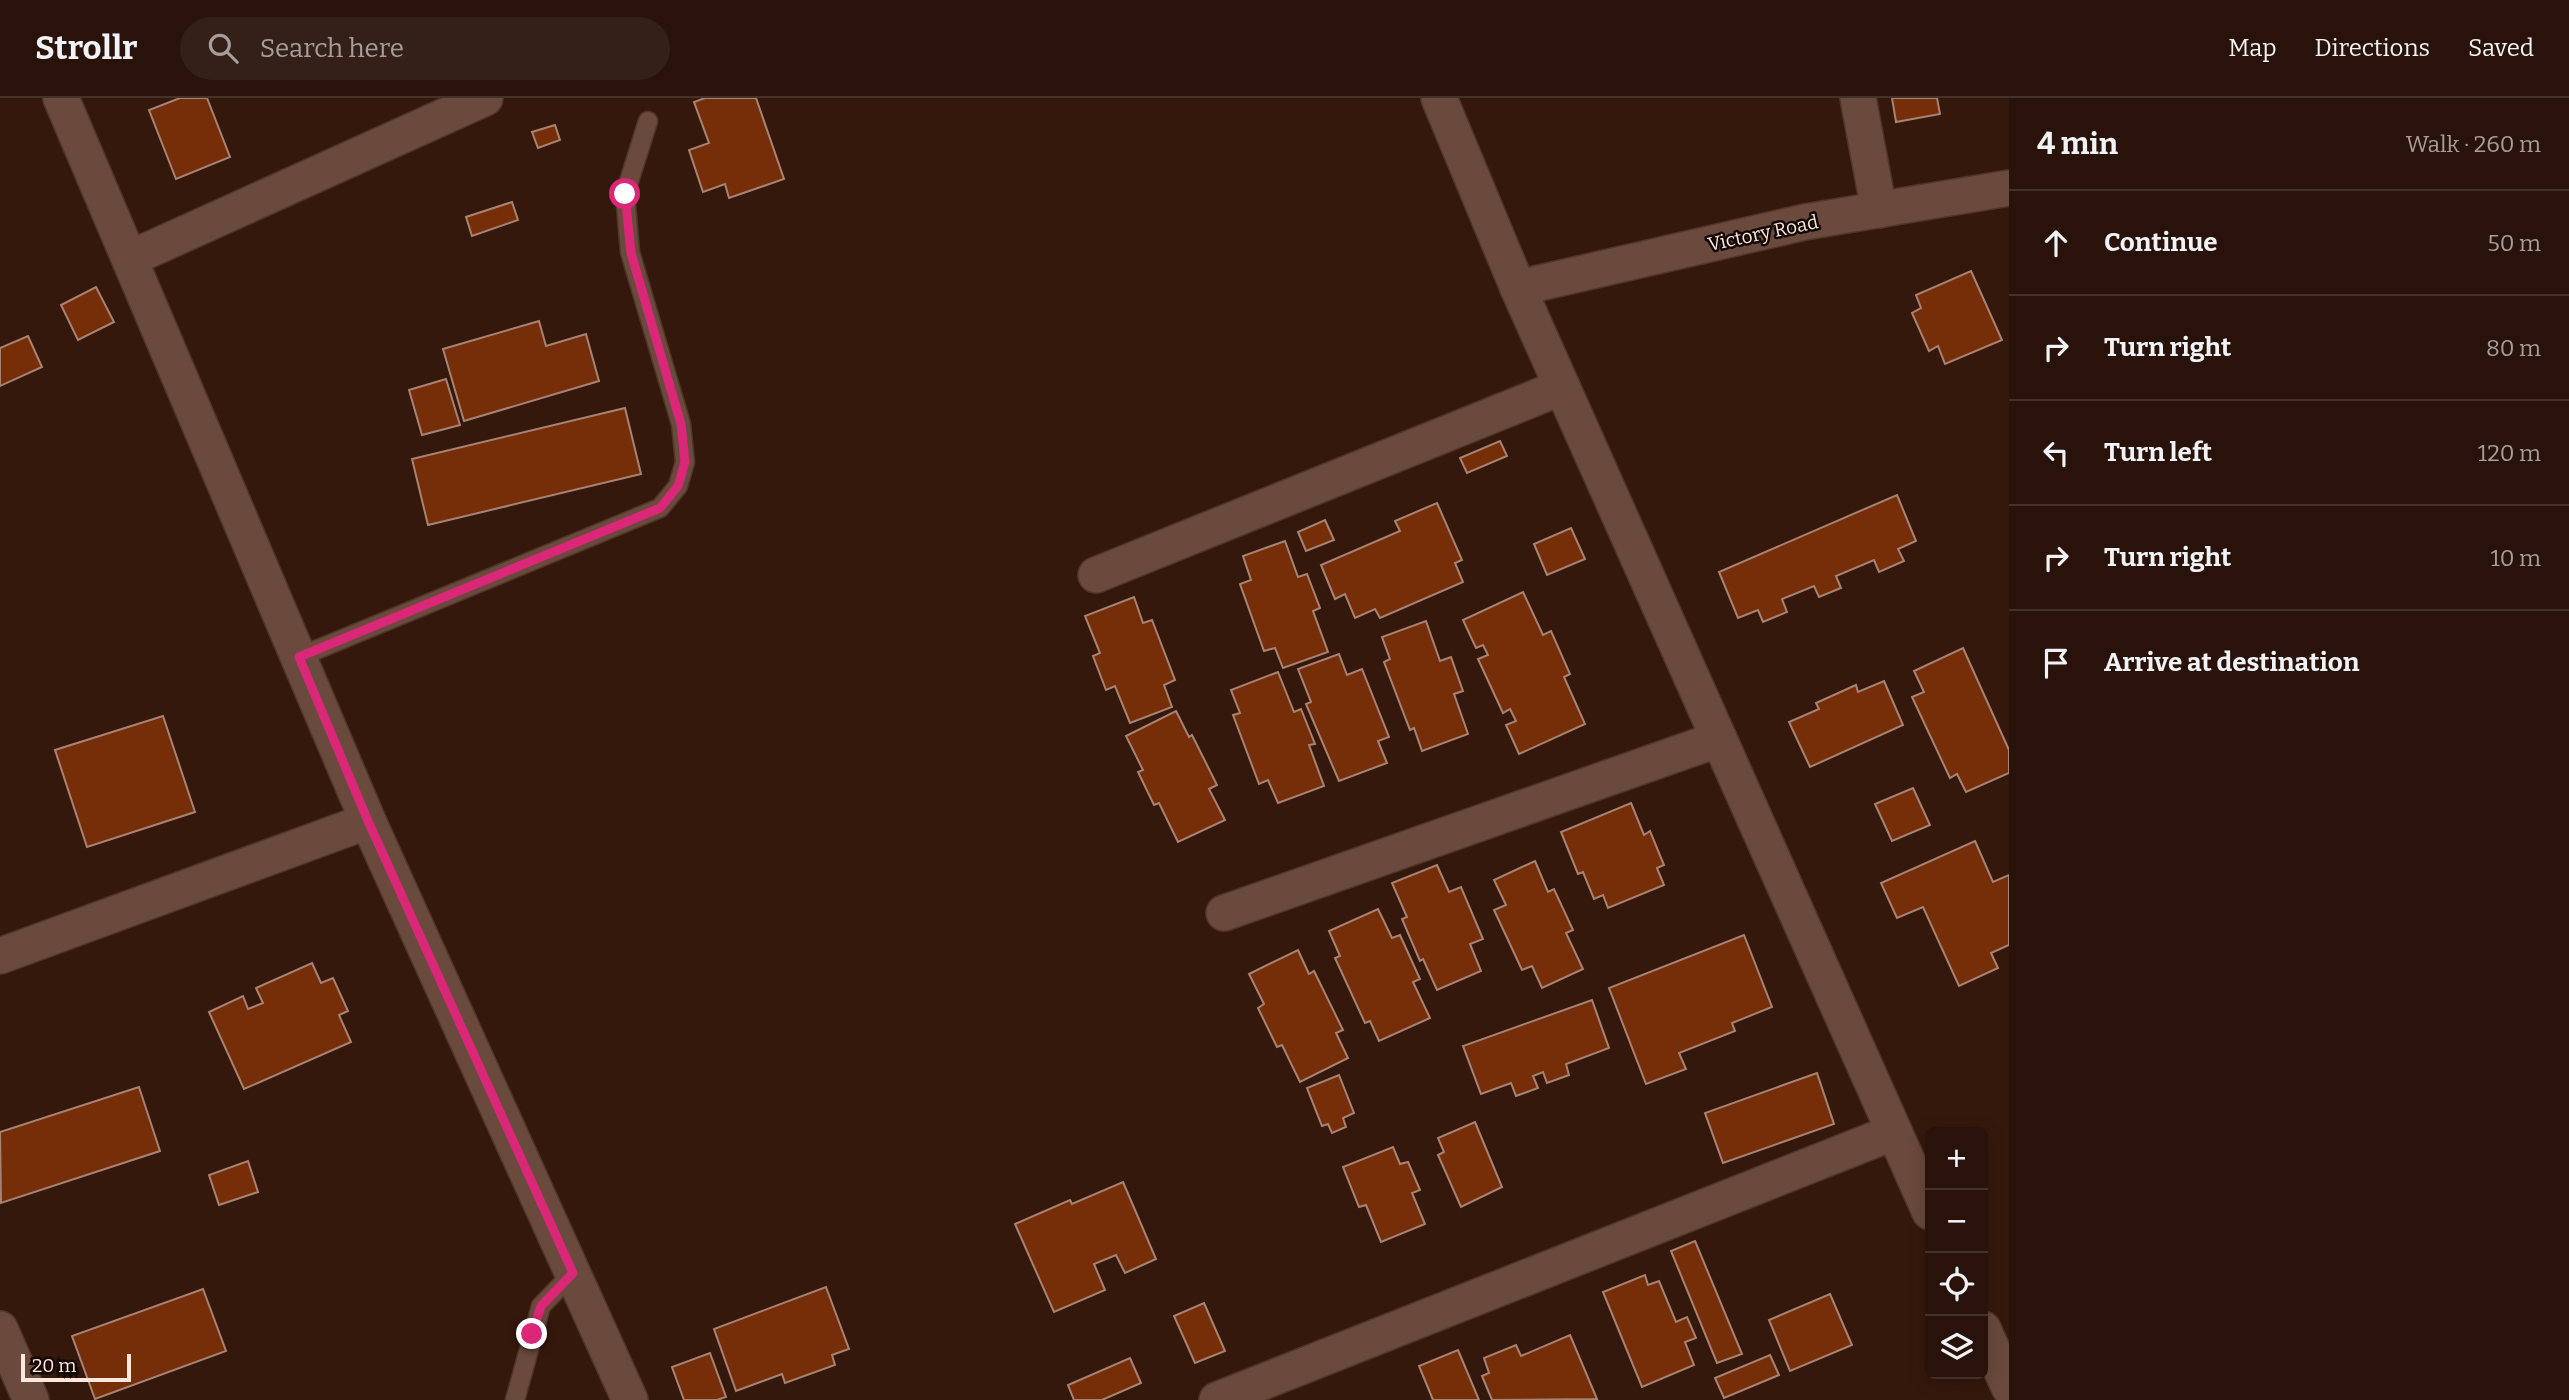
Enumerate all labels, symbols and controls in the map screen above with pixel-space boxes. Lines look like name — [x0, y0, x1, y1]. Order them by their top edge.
search box — [180, 17, 670, 80]
text: Strollr — [35, 28, 138, 68]
icon: search — [204, 29, 242, 67]
text: Search here — [260, 33, 404, 64]
text: Map — [2228, 34, 2277, 62]
text: Directions — [2315, 34, 2430, 62]
text: Saved — [2468, 34, 2534, 62]
text: 4 min — [2037, 126, 2118, 162]
text: Walk · 260 m — [2406, 130, 2541, 158]
route start — [609, 178, 640, 209]
street label: Victory Road — [1706, 210, 1820, 256]
icon: ahead — [2037, 224, 2075, 262]
text: Continue — [2104, 227, 2218, 258]
text: 50 m — [2487, 229, 2541, 257]
icon: right — [2037, 329, 2075, 367]
text: Turn right — [2104, 332, 2231, 363]
text: 80 m — [2486, 334, 2541, 362]
icon: left — [2037, 434, 2075, 472]
text: Turn left — [2104, 437, 2212, 468]
text: 120 m — [2478, 439, 2541, 467]
icon: right — [2037, 539, 2075, 577]
text: Turn right — [2104, 542, 2231, 573]
text: 10 m — [2490, 544, 2541, 572]
icon: arrive — [2037, 644, 2075, 682]
text: Arrive at destination — [2104, 647, 2359, 678]
map controls — [1925, 1127, 1988, 1379]
button: + — [1925, 1127, 1988, 1190]
button: − — [1925, 1190, 1988, 1253]
button: locate — [1925, 1253, 1988, 1316]
button: layers — [1925, 1316, 1988, 1379]
route end — [516, 1318, 547, 1349]
scale bar — [21, 1351, 131, 1383]
text: 20 m — [32, 1354, 76, 1377]

